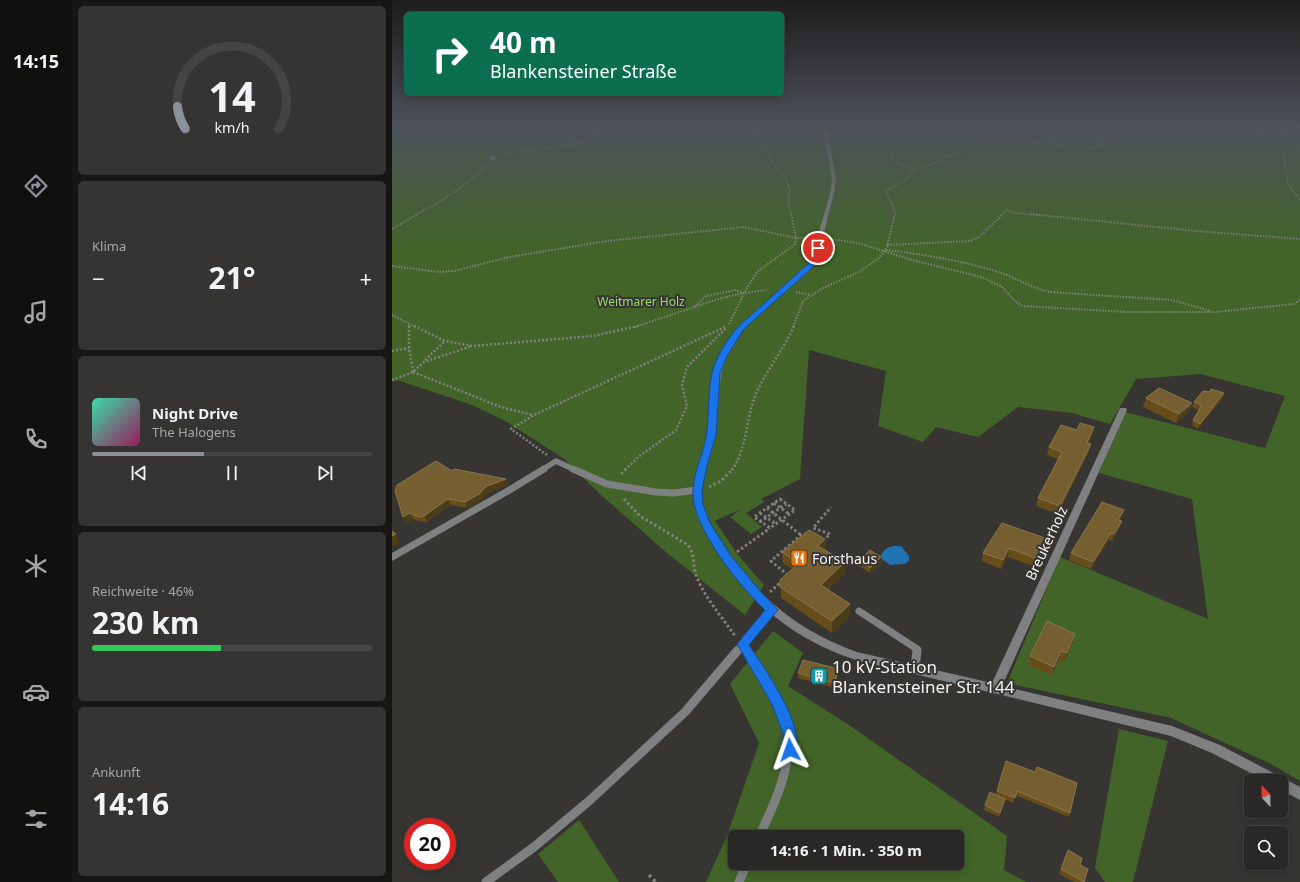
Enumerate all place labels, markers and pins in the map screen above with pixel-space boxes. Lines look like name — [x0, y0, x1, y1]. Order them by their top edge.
pin — [801, 231, 835, 265]
restaurant icon: Forsthaus — [789, 548, 809, 568]
place label: Forsthaus — [812, 549, 877, 568]
place label: 10 kV-Station Blankensteiner Str. 144 — [832, 655, 1015, 698]
building icon: 10 kV-Station Blankensteiner Str. 144 — [809, 666, 829, 686]

